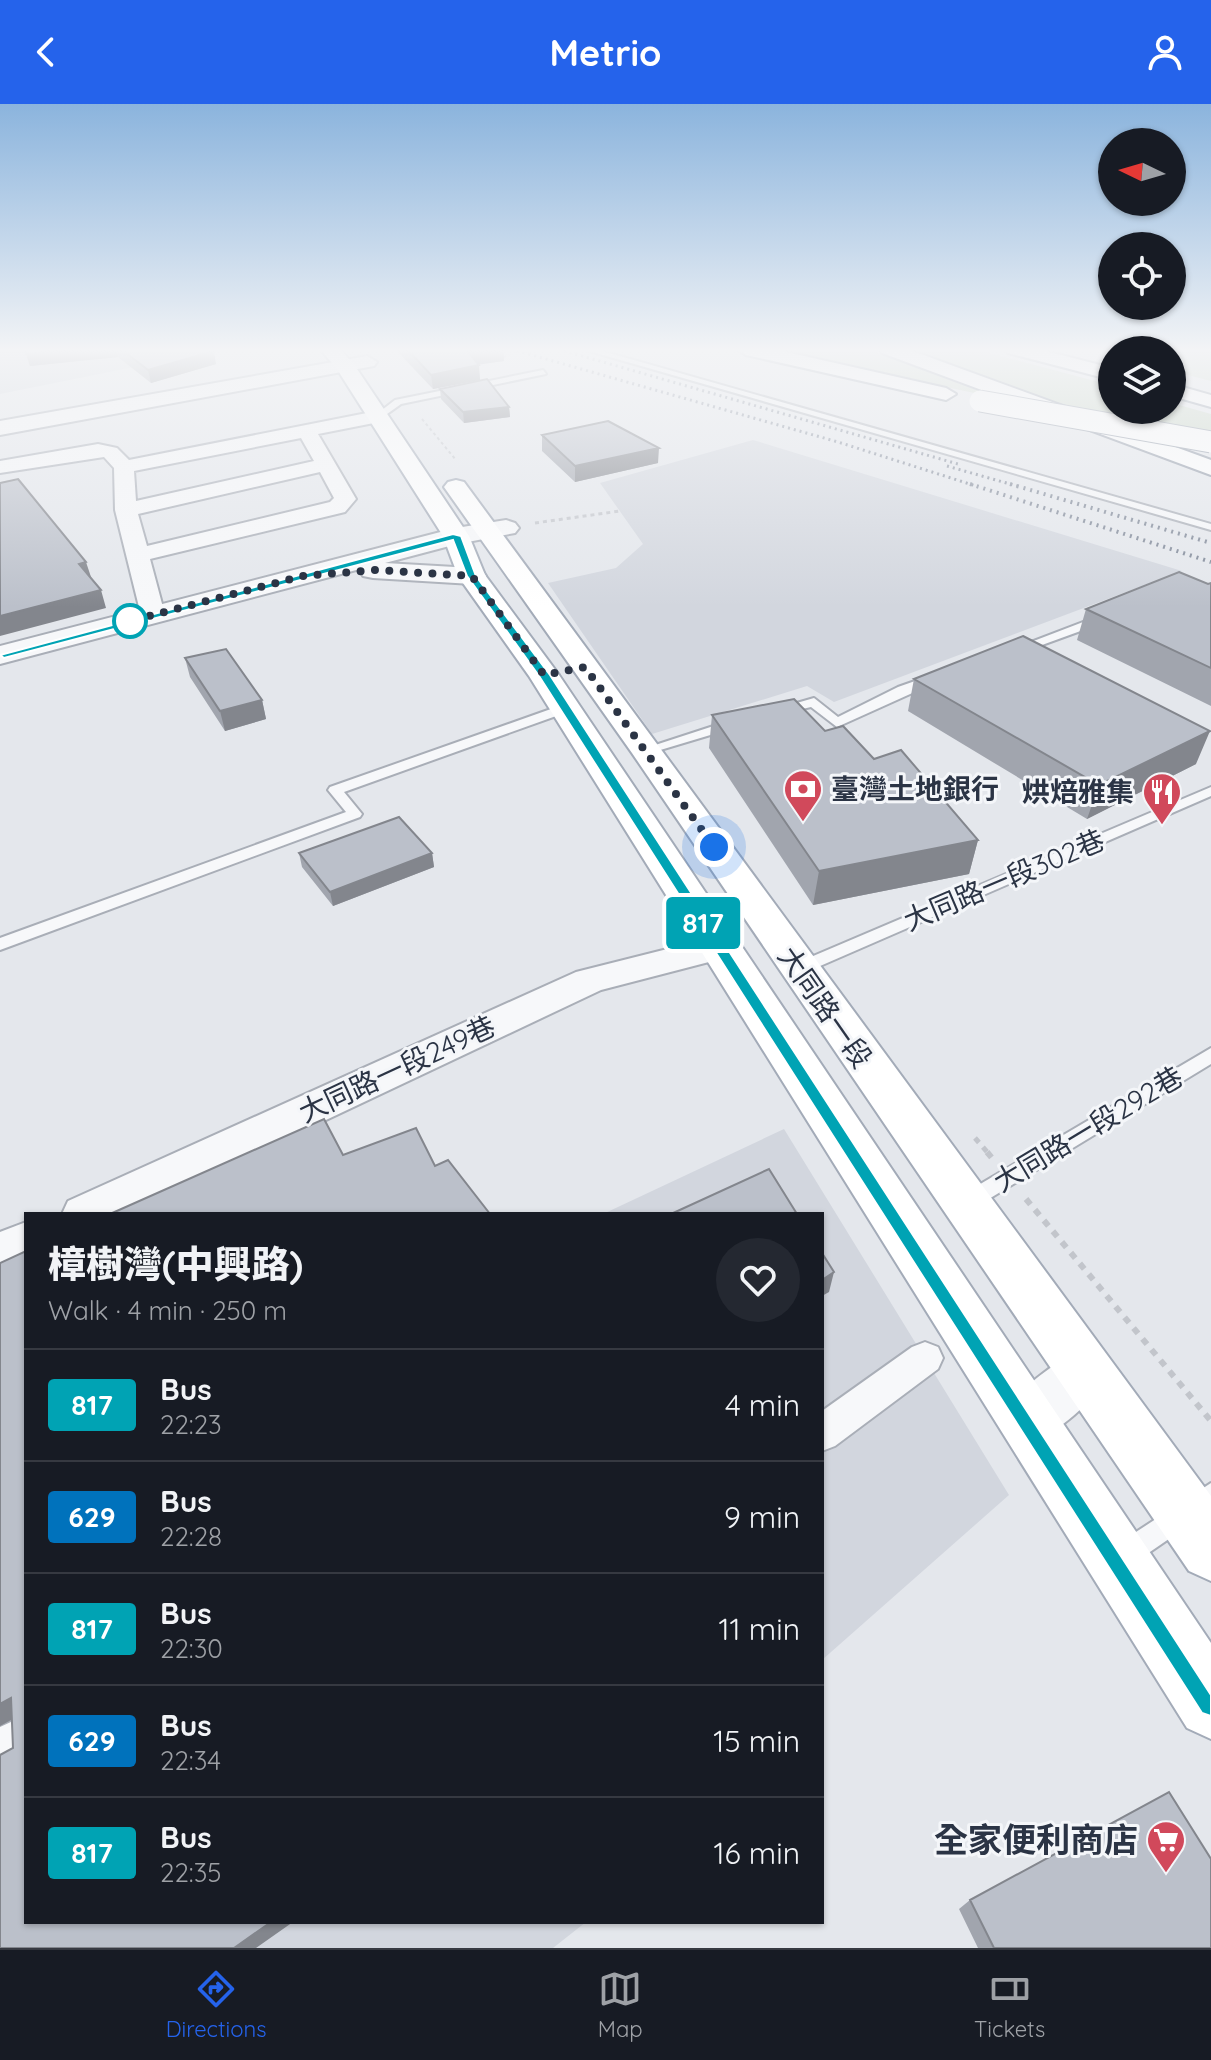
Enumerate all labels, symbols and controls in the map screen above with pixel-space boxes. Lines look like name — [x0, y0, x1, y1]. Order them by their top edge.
icon: back — [24, 30, 68, 74]
text: Metrio — [549, 30, 662, 75]
icon: person — [1143, 30, 1187, 74]
north arrow — [1098, 128, 1186, 216]
map controls — [1098, 128, 1186, 424]
button: locate — [1098, 232, 1186, 320]
button: layers — [1098, 336, 1186, 424]
unlabelled marker — [113, 604, 147, 638]
bank icon: 臺灣土地銀行 — [782, 768, 824, 823]
place label: 臺灣土地銀行 — [831, 771, 999, 806]
restaurant icon: 烘焙雅集 — [1141, 771, 1183, 826]
place label: 烘焙雅集 — [1022, 774, 1134, 809]
street label: 大同路一段302巷 — [898, 821, 1110, 938]
your location — [694, 827, 734, 867]
line badge: 817 — [657, 897, 749, 949]
text: 817 — [682, 905, 724, 940]
street label: 大同路一段 — [771, 939, 880, 1074]
street label: 大同路一段249巷 — [293, 1008, 501, 1129]
street label: 大同路一段292巷 — [987, 1058, 1189, 1199]
button: heart — [716, 1238, 800, 1322]
text: 樟樹灣(中興路) — [48, 1240, 303, 1288]
text: Walk · 4 min · 250 m — [48, 1294, 287, 1327]
text: Bus — [160, 1370, 212, 1408]
text: 4 min — [725, 1386, 800, 1424]
text: 817 — [71, 1387, 113, 1422]
text: 22:23 — [160, 1408, 222, 1441]
text: Bus — [160, 1482, 212, 1520]
text: 9 min — [724, 1498, 800, 1536]
text: 629 — [68, 1499, 116, 1534]
text: 22:28 — [160, 1520, 222, 1553]
text: Bus — [160, 1594, 212, 1632]
text: 11 min — [718, 1610, 800, 1648]
text: 817 — [71, 1611, 113, 1646]
text: 22:30 — [160, 1632, 223, 1665]
text: Bus — [160, 1706, 212, 1744]
text: 15 min — [713, 1722, 800, 1760]
text: 629 — [68, 1723, 116, 1758]
text: 22:34 — [160, 1744, 221, 1777]
text: Bus — [160, 1818, 212, 1856]
place label: 全家便利商店 — [934, 1818, 1138, 1861]
supermarket icon: 全家便利商店 — [1145, 1819, 1187, 1874]
text: 16 min — [713, 1834, 800, 1872]
text: 817 — [71, 1835, 113, 1870]
text: 22:35 — [160, 1856, 221, 1889]
tab: Directions — [166, 1967, 266, 2043]
tab: Map — [598, 1967, 643, 2043]
tab: Tickets — [974, 1967, 1045, 2043]

